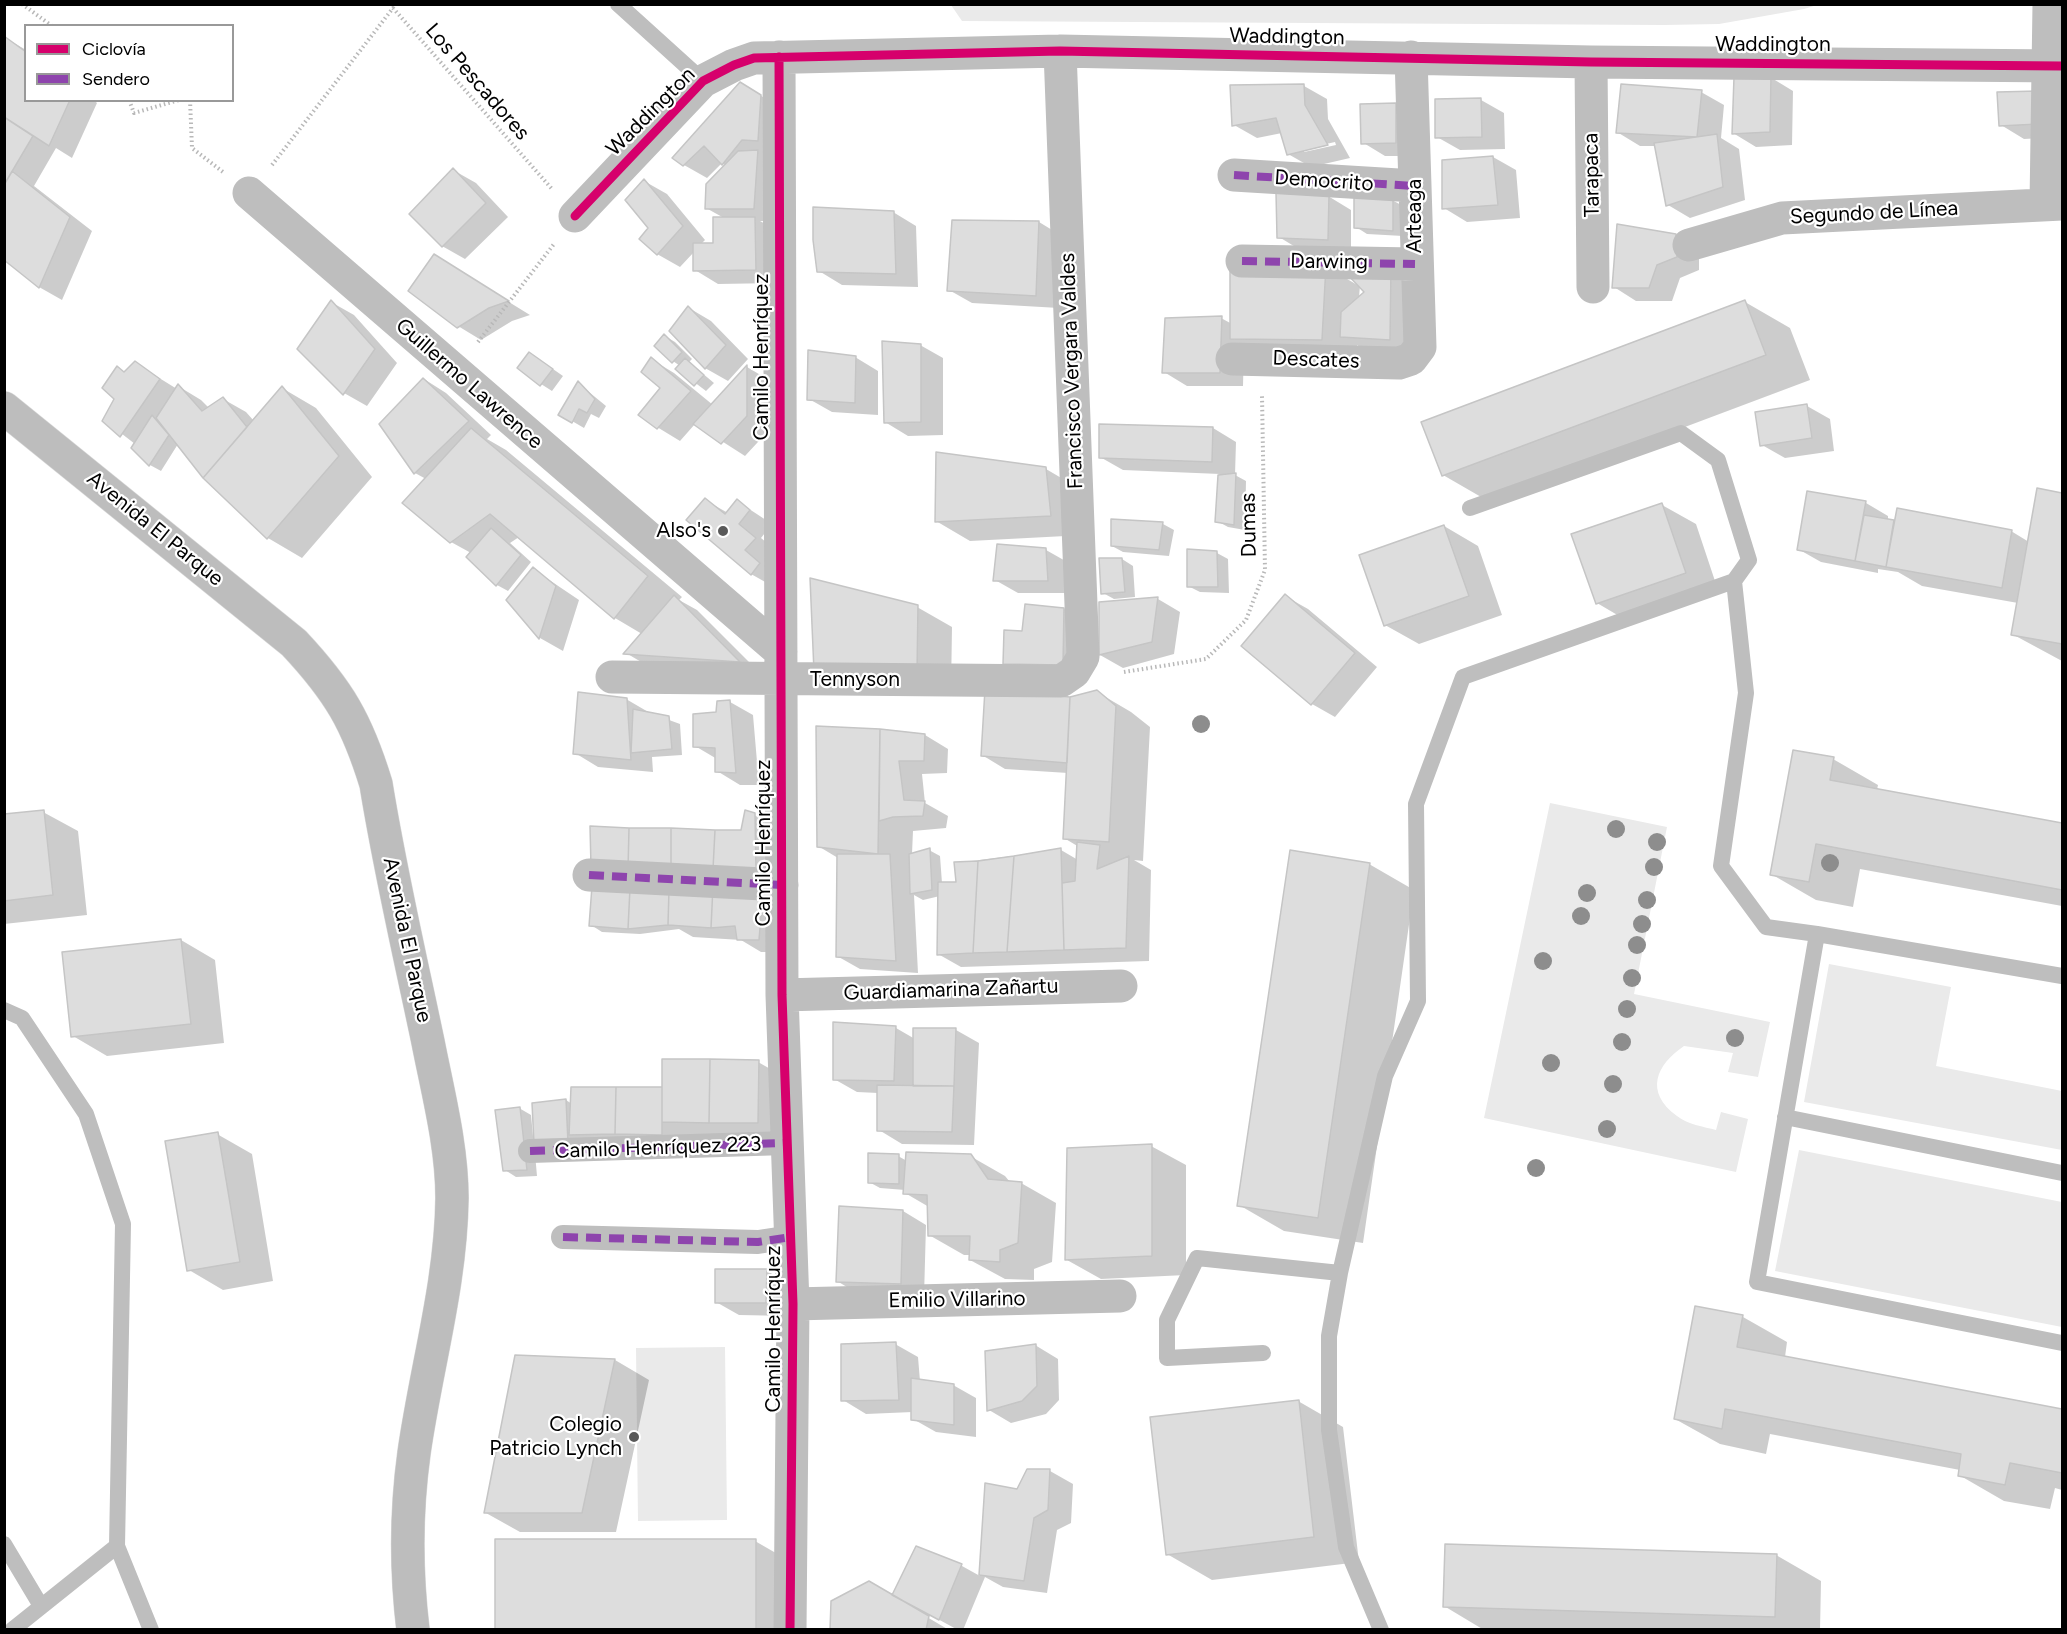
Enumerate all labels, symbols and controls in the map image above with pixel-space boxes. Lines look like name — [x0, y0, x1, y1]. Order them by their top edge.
street label: Los Pescadores — [420, 19, 534, 145]
street label: Waddington — [1229, 23, 1345, 51]
legend — [24, 24, 234, 102]
street label: Waddington — [1715, 32, 1831, 58]
text: Ciclovía — [82, 38, 146, 60]
street label: Waddington — [601, 62, 701, 162]
text: Sendero — [82, 68, 150, 90]
street label: Tarapaca — [1579, 133, 1605, 217]
street label: Democrito — [1274, 165, 1374, 197]
street label: Arteaga — [1402, 179, 1428, 253]
street label: Segundo de Línea — [1789, 196, 1959, 230]
street label: Darwing — [1290, 249, 1368, 275]
street label: Francisco Vergara Valdes — [1055, 252, 1089, 490]
street label: Camilo Henríquez — [749, 273, 775, 441]
street label: Guillermo Lawrence — [390, 313, 548, 455]
street label: Descates — [1272, 346, 1360, 374]
street label: Avenida El Parque — [82, 466, 228, 592]
street label: Dumas — [1236, 493, 1262, 557]
place label: Also's — [656, 518, 711, 544]
marker: Also's — [716, 524, 730, 538]
street label: Tennyson — [810, 667, 900, 693]
street label: Camilo Henríquez — [751, 759, 777, 927]
street label: Avenida El Parque — [377, 855, 437, 1025]
street label: Guardiamarina Zañartu — [843, 974, 1059, 1006]
street label: Camilo Henríquez 223 — [554, 1132, 762, 1164]
street label: Camilo Henríquez — [761, 1245, 787, 1413]
street label: Emilio Villarino — [888, 1286, 1026, 1314]
place label: Colegio Patricio Lynch — [489, 1412, 622, 1462]
marker: Colegio Patricio Lynch — [627, 1430, 641, 1444]

